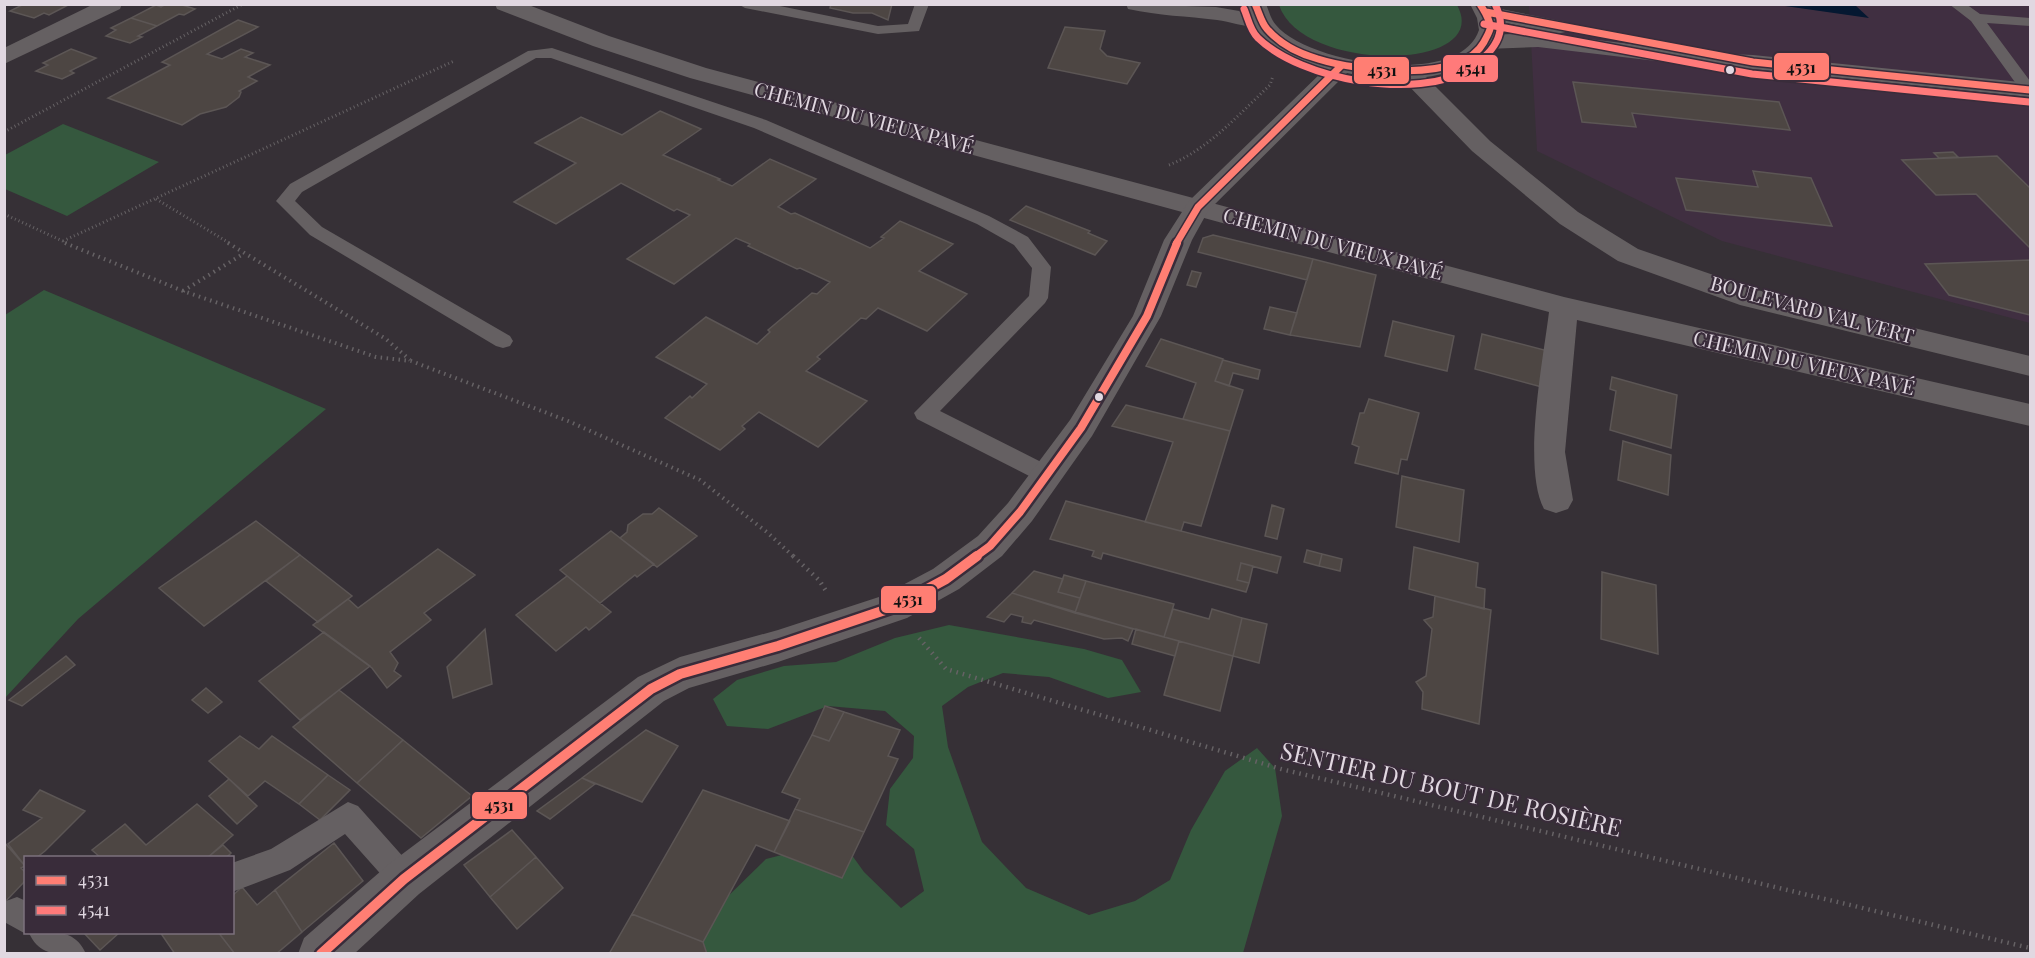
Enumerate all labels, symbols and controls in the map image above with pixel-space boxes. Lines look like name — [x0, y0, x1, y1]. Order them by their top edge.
line badge: 4531 — [1773, 52, 1830, 81]
line badge: 4541 — [1442, 54, 1499, 83]
line badge: 4531 — [1353, 56, 1410, 85]
text: 4531 — [1786, 56, 1816, 77]
text: 4541 — [1456, 57, 1486, 78]
text: 4531 — [1367, 59, 1397, 80]
unlabelled marker — [1724, 64, 1736, 76]
street label: CHEMIN DU VIEUX PAVÉ — [752, 74, 977, 159]
street label: CHEMIN DU VIEUX PAVÉ — [1221, 200, 1446, 285]
street label: BOULEVARD VAL VERT — [1708, 268, 1917, 349]
street label: CHEMIN DU VIEUX PAVÉ — [1691, 323, 1918, 400]
unlabelled marker — [1093, 391, 1105, 403]
line badge: 4531 — [880, 585, 937, 614]
text: 4531 — [893, 588, 923, 609]
street label: SENTIER DU BOUT DE ROSIÈRE — [1278, 733, 1625, 843]
line badge: 4531 — [471, 791, 528, 820]
text: 4531 — [484, 794, 514, 815]
legend — [24, 856, 234, 934]
text: 4531 — [78, 867, 109, 891]
text: 4541 — [78, 897, 110, 921]

